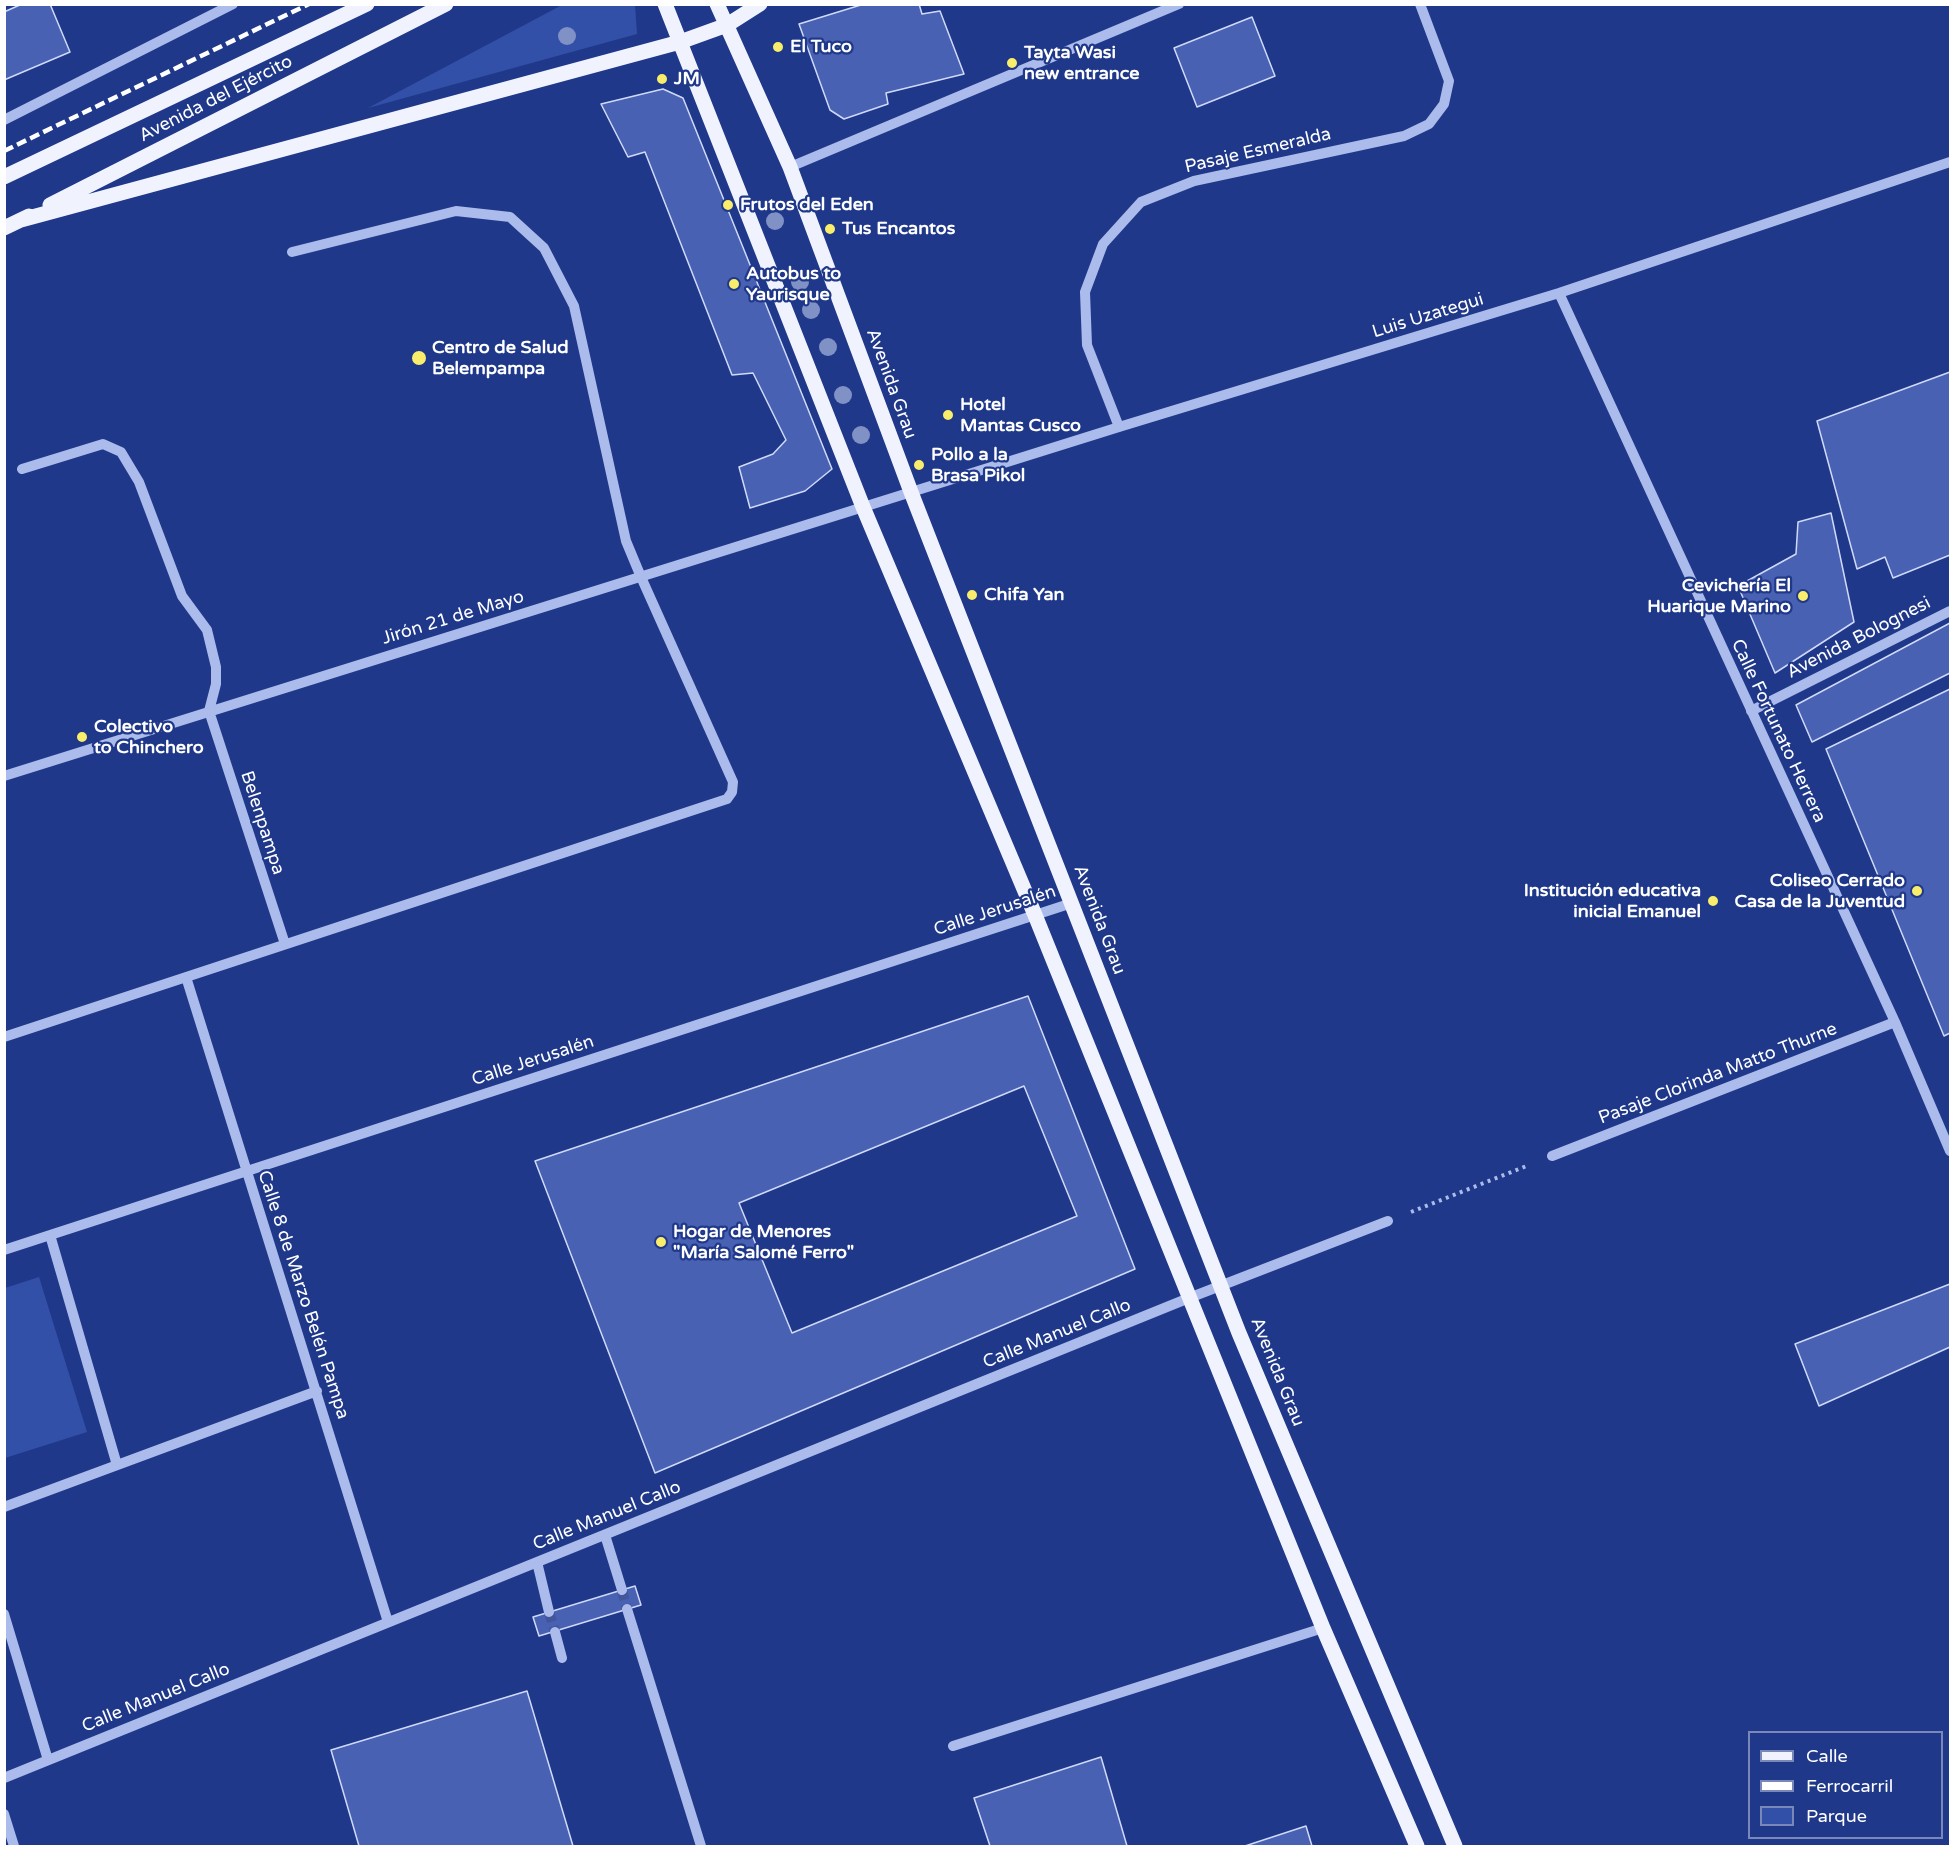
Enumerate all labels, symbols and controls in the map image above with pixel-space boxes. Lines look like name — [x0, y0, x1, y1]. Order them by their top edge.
place label: El Tuco — [790, 36, 852, 58]
marker: El Tuco — [771, 40, 785, 54]
place label: Tayta Wasi new entrance — [1024, 42, 1139, 84]
street label: Avenida del Ejército — [136, 51, 296, 147]
marker: Tayta Wasi new entrance — [1005, 56, 1019, 70]
place label: JM — [674, 68, 700, 90]
marker: JM — [655, 72, 669, 86]
street label: Pasaje Esmeralda — [1183, 124, 1333, 178]
place label: Frutos del Eden — [740, 194, 874, 216]
marker: Frutos del Eden — [721, 198, 735, 212]
place label: Tus Encantos — [842, 218, 955, 240]
marker: Tus Encantos — [823, 222, 837, 236]
place label: Autobus to Yaurisque — [746, 263, 841, 306]
marker: Autobus to Yaurisque — [727, 277, 741, 291]
street label: Luis Uzategui — [1370, 289, 1486, 343]
street label: Avenida Grau — [861, 326, 921, 442]
place label: Centro de Salud Belempampa — [432, 337, 569, 380]
marker: Centro de Salud Belempampa — [410, 349, 428, 367]
place label: Hotel Mantas Cusco — [960, 394, 1081, 436]
marker: Hotel Mantas Cusco — [941, 408, 955, 422]
place label: Pollo a la Brasa Pikol — [931, 444, 1025, 486]
marker: Pollo a la Brasa Pikol — [912, 458, 926, 472]
place label: Cevichería El Huarique Marino — [1647, 575, 1791, 618]
place label: Chifa Yan — [984, 584, 1064, 606]
street label: Jirón 21 de Mayo — [379, 586, 527, 650]
marker: Chifa Yan — [965, 588, 979, 602]
marker: Cevichería El Huarique Marino — [1796, 589, 1810, 603]
street label: Avenida Bolognesi — [1784, 592, 1934, 684]
street label: Calle Fortunato Herrera — [1726, 636, 1830, 826]
place label: Colectivo to Chinchero — [94, 716, 204, 758]
marker: Colectivo to Chinchero — [75, 730, 89, 744]
street label: Belenpampa — [235, 768, 289, 878]
street label: Avenida Grau — [1068, 862, 1130, 978]
place label: Coliseo Cerrado Casa de la Juventud — [1735, 870, 1905, 912]
place label: Institución educativa inicial Emanuel — [1524, 880, 1701, 922]
street label: Calle Jerusalén — [931, 881, 1059, 941]
marker: Coliseo Cerrado Casa de la Juventud — [1910, 884, 1924, 898]
marker: Institución educativa inicial Emanuel — [1706, 894, 1720, 908]
street label: Pasaje Clorinda Matto Thurne — [1596, 1018, 1840, 1130]
street label: Calle Jerusalén — [469, 1031, 597, 1091]
street label: Calle 8 de Marzo Belén Pampa — [253, 1168, 353, 1422]
place label: Hogar de Menores "María Salomé Ferro" — [673, 1221, 854, 1264]
marker: Hogar de Menores "María Salomé Ferro" — [654, 1235, 668, 1249]
street label: Calle Manuel Callo — [980, 1294, 1134, 1374]
street label: Avenida Grau — [1245, 1314, 1309, 1430]
street label: Calle Manuel Callo — [530, 1476, 684, 1556]
street label: Calle Manuel Callo — [79, 1658, 233, 1738]
legend — [1748, 1731, 1943, 1839]
text: Calle — [1806, 1745, 1848, 1767]
text: Ferrocarril — [1806, 1775, 1893, 1797]
text: Parque — [1806, 1805, 1867, 1827]

